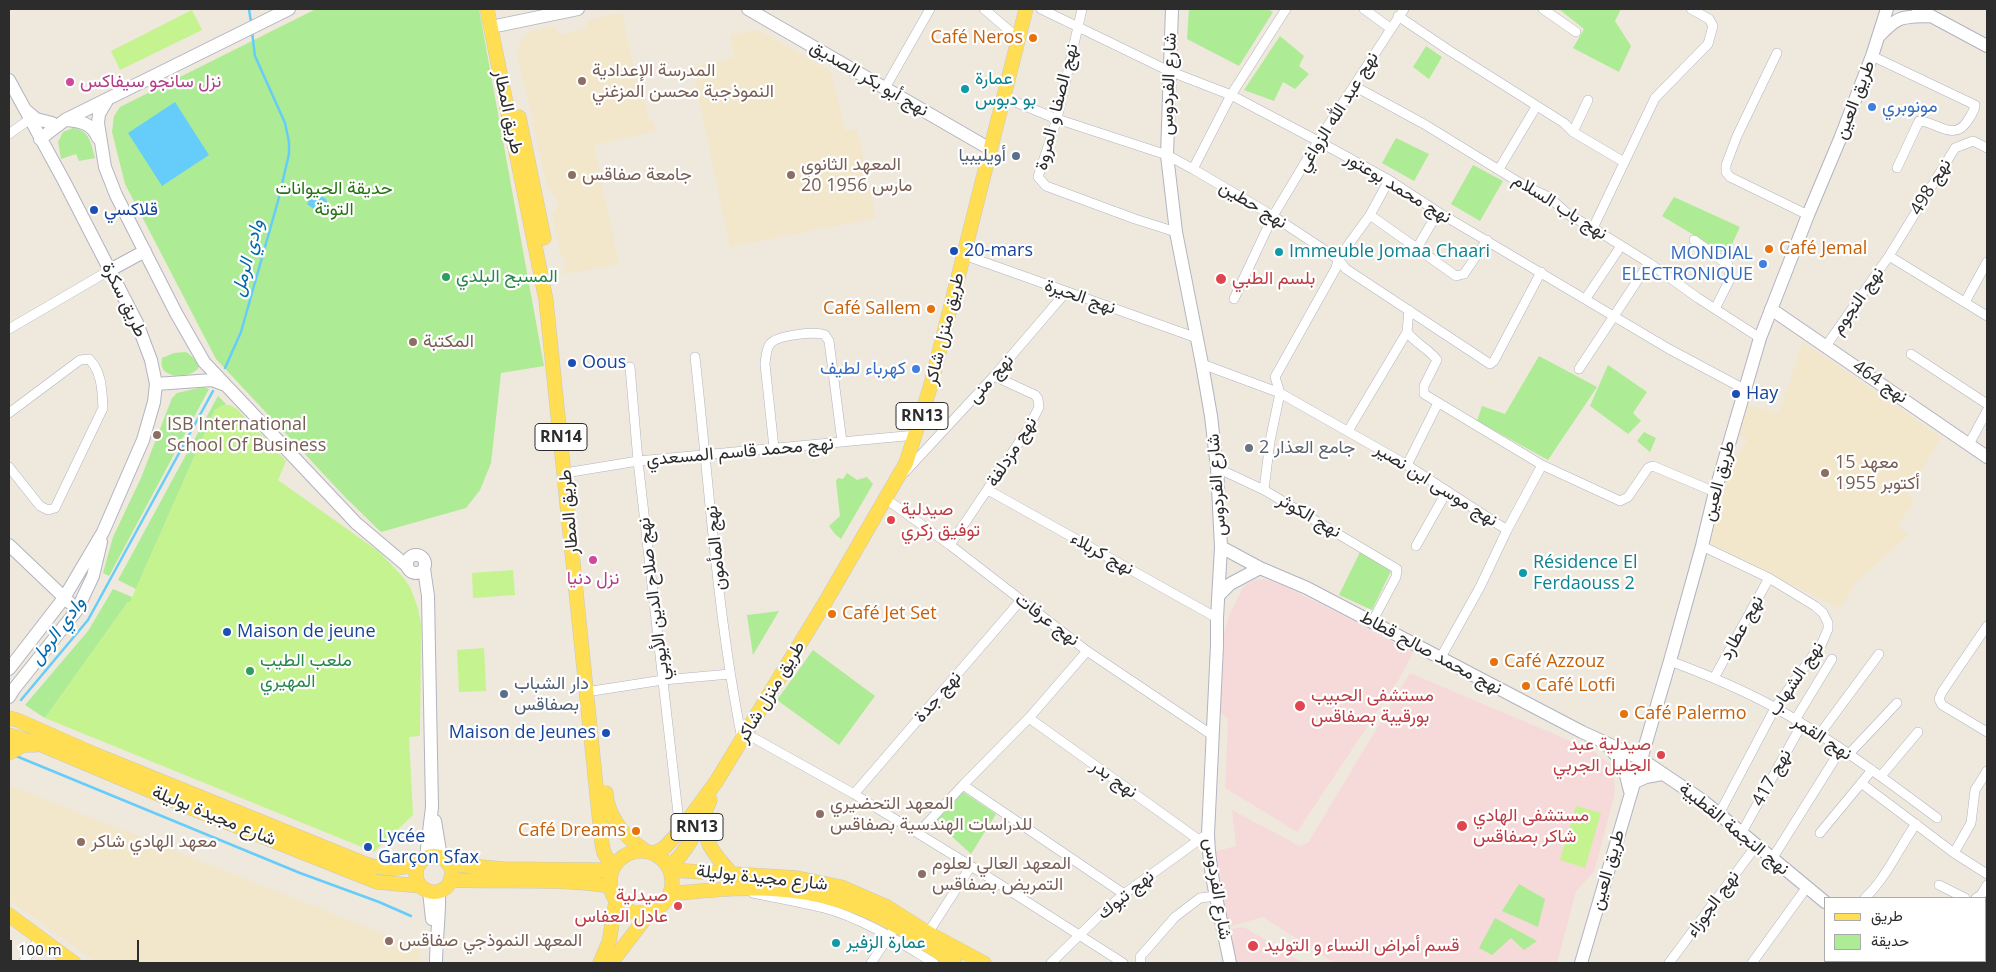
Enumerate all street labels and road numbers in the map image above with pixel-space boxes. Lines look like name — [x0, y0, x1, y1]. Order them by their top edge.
street label: شارع الفردوس — [1156, 32, 1182, 136]
street label: نهج أبو بكر الصديق — [806, 36, 932, 122]
street label: نهج الصفا و المروة — [1031, 41, 1083, 173]
street label: نهج عبد الله الزواغي — [1292, 48, 1384, 176]
street label: طريق العين — [1830, 58, 1880, 142]
street label: طريق المطار — [489, 68, 527, 156]
street label: نهج محمد بوعتور — [1341, 148, 1455, 228]
street label: نهج 498 — [1906, 155, 1956, 219]
street label: نهج باب السلام — [1509, 169, 1611, 245]
street label: نهج حطين — [1215, 176, 1291, 234]
street label: طريق سكرة — [97, 259, 151, 341]
street label: نهج النجوم — [1827, 263, 1889, 339]
street label: طريق منزل شاكر — [921, 271, 969, 387]
street label: نهج الحيرة — [1042, 275, 1118, 319]
street label: نهج منى — [963, 350, 1019, 408]
street label: نهج 464 — [1848, 356, 1912, 408]
road number: RN13 — [896, 402, 948, 430]
street label: نهج مزدلفة — [982, 413, 1042, 491]
road number: RN14 — [535, 424, 587, 451]
street label: نهج محمد قاسم المسعدي — [645, 433, 835, 471]
street label: شارع الفردوس — [1203, 433, 1231, 537]
street label: نهج موسى ابن نصير — [1370, 438, 1502, 532]
street label: طريق العين — [1698, 438, 1740, 524]
street label: طريق المطار — [555, 468, 583, 556]
street label: نهج الكوثر — [1273, 489, 1345, 543]
street label: نهج المأمون — [701, 504, 731, 592]
street label: نهج صلاح الدين الأيوبي — [633, 516, 675, 682]
street label: نهج كربلاء — [1067, 528, 1137, 580]
street label: نهج عرفات — [1011, 589, 1083, 651]
street label: نهج عطارد — [1715, 592, 1769, 664]
street label: نهج محمد صالح قطاط — [1356, 606, 1506, 700]
street label: طريق منزل شاكر — [732, 637, 810, 747]
street label: نهج الشهاب — [1763, 638, 1829, 720]
street label: نهج جدة — [910, 667, 966, 727]
street label: نهج القمر — [1788, 711, 1856, 765]
street label: نهج 417 — [1748, 746, 1796, 810]
street label: نهج بدر — [1087, 755, 1141, 803]
street label: نهج النجمة القطبية — [1674, 778, 1794, 880]
street label: شارع مجيدة بوليلة — [149, 781, 279, 851]
road number: RN13 — [671, 814, 723, 840]
street label: طريق العين — [1586, 827, 1630, 913]
street label: شارع الفردوس — [1198, 837, 1236, 941]
street label: شارع مجيدة بوليلة — [695, 860, 829, 896]
street label: نهج تبوك — [1093, 866, 1159, 924]
street label: نهج الجوزاء — [1682, 866, 1744, 942]

